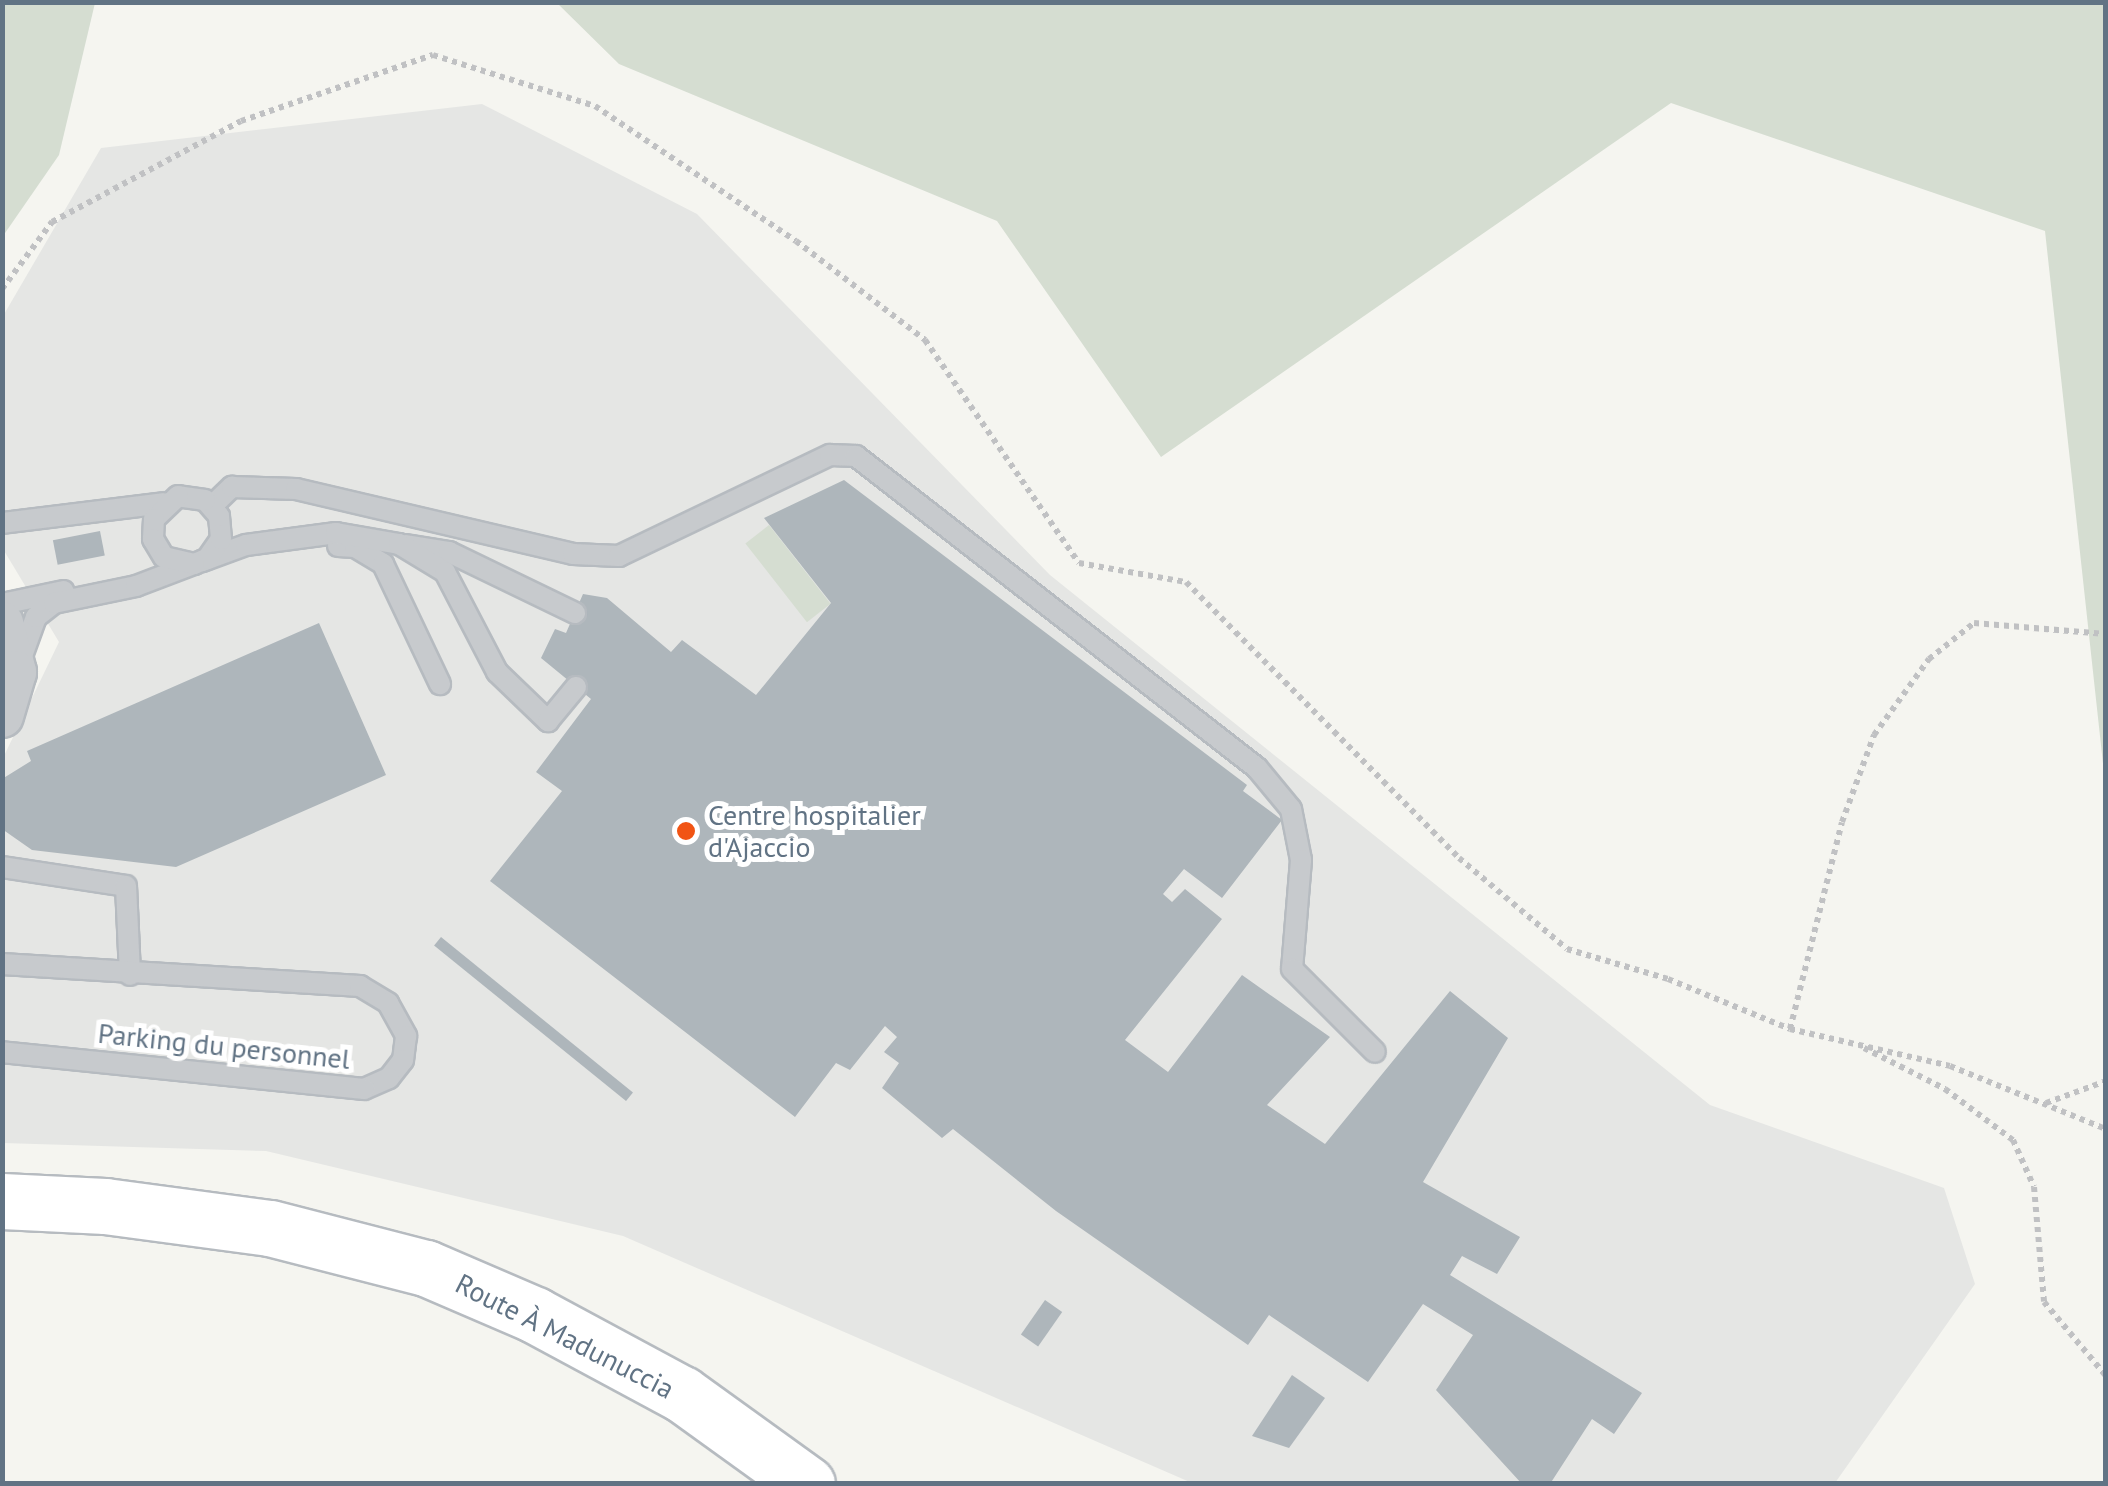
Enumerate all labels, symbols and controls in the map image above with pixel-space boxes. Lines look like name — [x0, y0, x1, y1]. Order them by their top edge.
place label: Centre hospitalier d'Ajaccio — [708, 798, 921, 864]
marker: Centre hospitalier d'Ajaccio — [673, 818, 699, 844]
street label: Parking du personnel — [96, 1016, 352, 1076]
street label: Route À Madunuccia — [449, 1266, 681, 1406]

